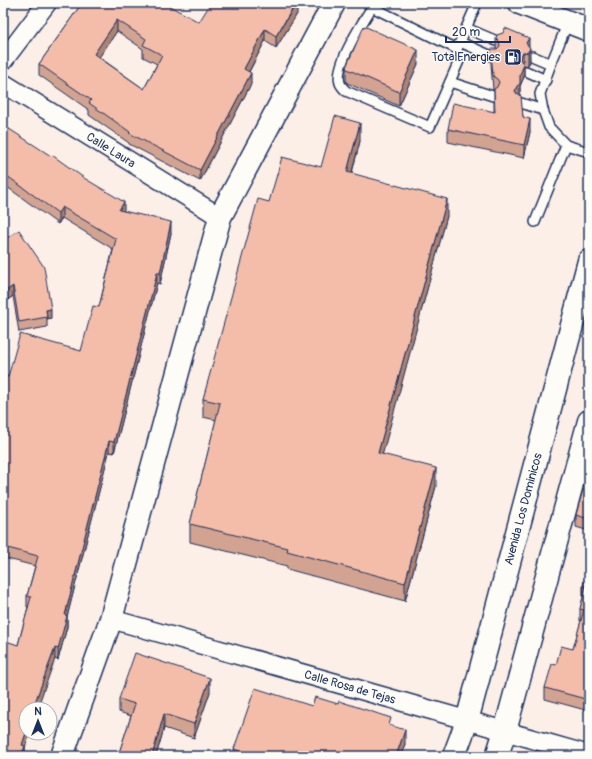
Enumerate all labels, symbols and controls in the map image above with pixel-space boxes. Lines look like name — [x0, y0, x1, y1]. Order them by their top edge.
scale bar — [446, 18, 510, 44]
text: 20 m — [452, 25, 481, 40]
fuel station icon: TotalEnergies — [503, 47, 523, 67]
place label: TotalEnergies — [431, 50, 501, 65]
street label: Calle Laura — [83, 129, 138, 172]
street label: Avenida Los Dominicos — [501, 451, 546, 567]
street label: Calle Rosa de Tejas — [302, 667, 398, 708]
north arrow — [18, 701, 58, 741]
text: N — [34, 705, 42, 718]

